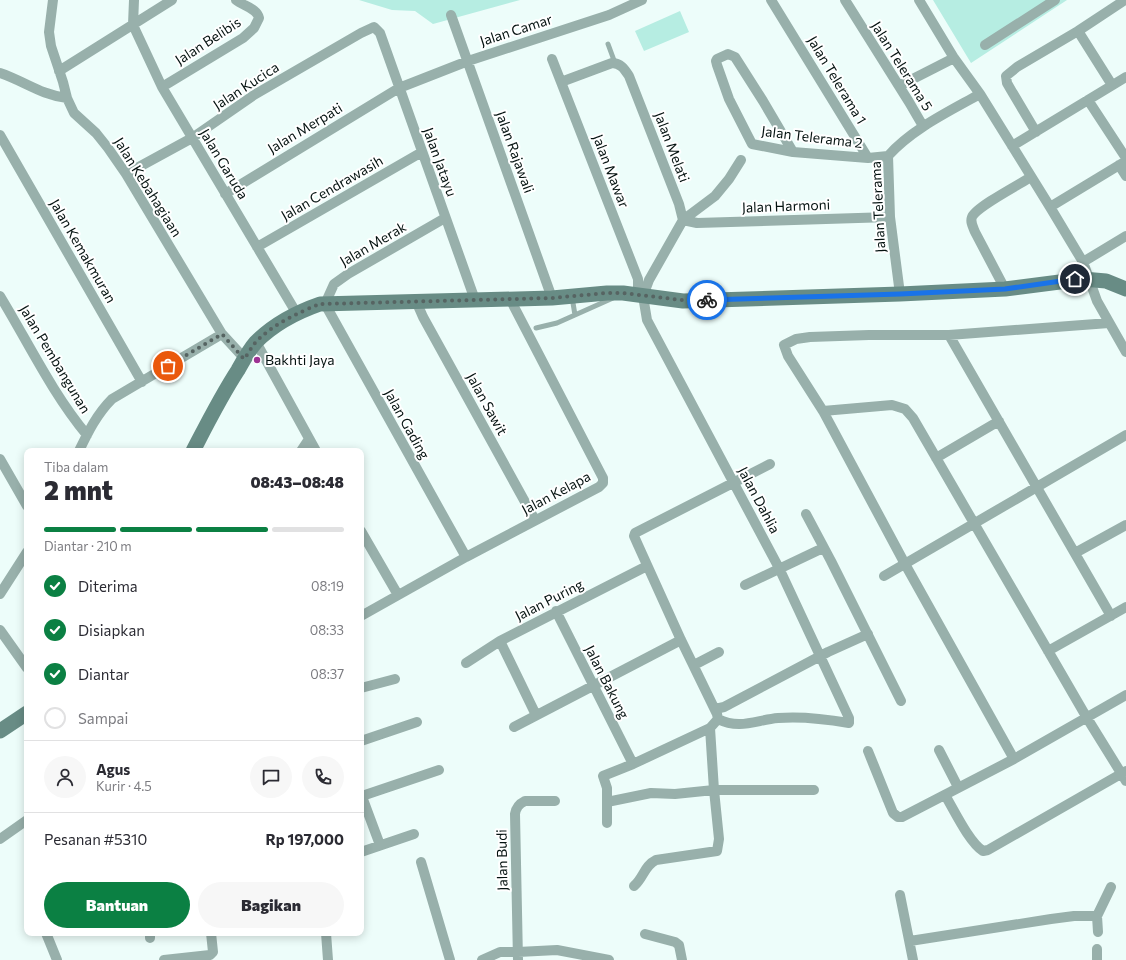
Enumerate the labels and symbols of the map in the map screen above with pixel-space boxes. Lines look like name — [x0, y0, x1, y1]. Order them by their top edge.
street label: Jalan Camar — [478, 10, 555, 49]
street label: Jalan Belibis — [172, 13, 244, 68]
street label: Jalan Telerama 5 — [868, 18, 937, 114]
street label: Jalan Telerama 1 — [804, 32, 871, 127]
street label: Jalan Kucica — [210, 58, 282, 113]
street label: Jalan Merpati — [264, 99, 345, 157]
street label: Jalan Rajawali — [493, 109, 538, 195]
street label: Jalan Melati — [651, 109, 694, 184]
street label: Jalan Telerama 2 — [760, 122, 864, 151]
street label: Jalan Garuda — [197, 125, 252, 202]
street label: Jalan Jatayu — [420, 125, 461, 199]
street label: Jalan Mawar — [590, 132, 633, 210]
street label: Jalan Kebahagiaan — [111, 134, 186, 240]
street label: Jalan Cendrawasih — [278, 151, 386, 224]
street label: Jalan Telerama — [867, 161, 888, 253]
street label: Jalan Harmoni — [741, 195, 831, 216]
street label: Jalan Kemakmuran — [47, 196, 120, 306]
street label: Jalan Merak — [336, 217, 409, 269]
pin — [1058, 262, 1092, 296]
courier — [687, 280, 727, 320]
street label: Jalan Pembangunan — [16, 301, 95, 416]
pin — [151, 349, 185, 383]
place label: Bakhti Jaya — [265, 351, 335, 368]
marker: Bakhti Jaya — [252, 355, 262, 365]
street label: Jalan Sawit — [463, 370, 512, 438]
street label: Jalan Gading — [381, 386, 434, 462]
street label: Jalan Dahlia — [735, 463, 784, 536]
street label: Jalan Kelapa — [518, 467, 593, 518]
street label: Jalan Puring — [512, 575, 586, 624]
street label: Jalan Bakung — [582, 642, 633, 722]
street label: Jalan Budi — [492, 829, 511, 891]

